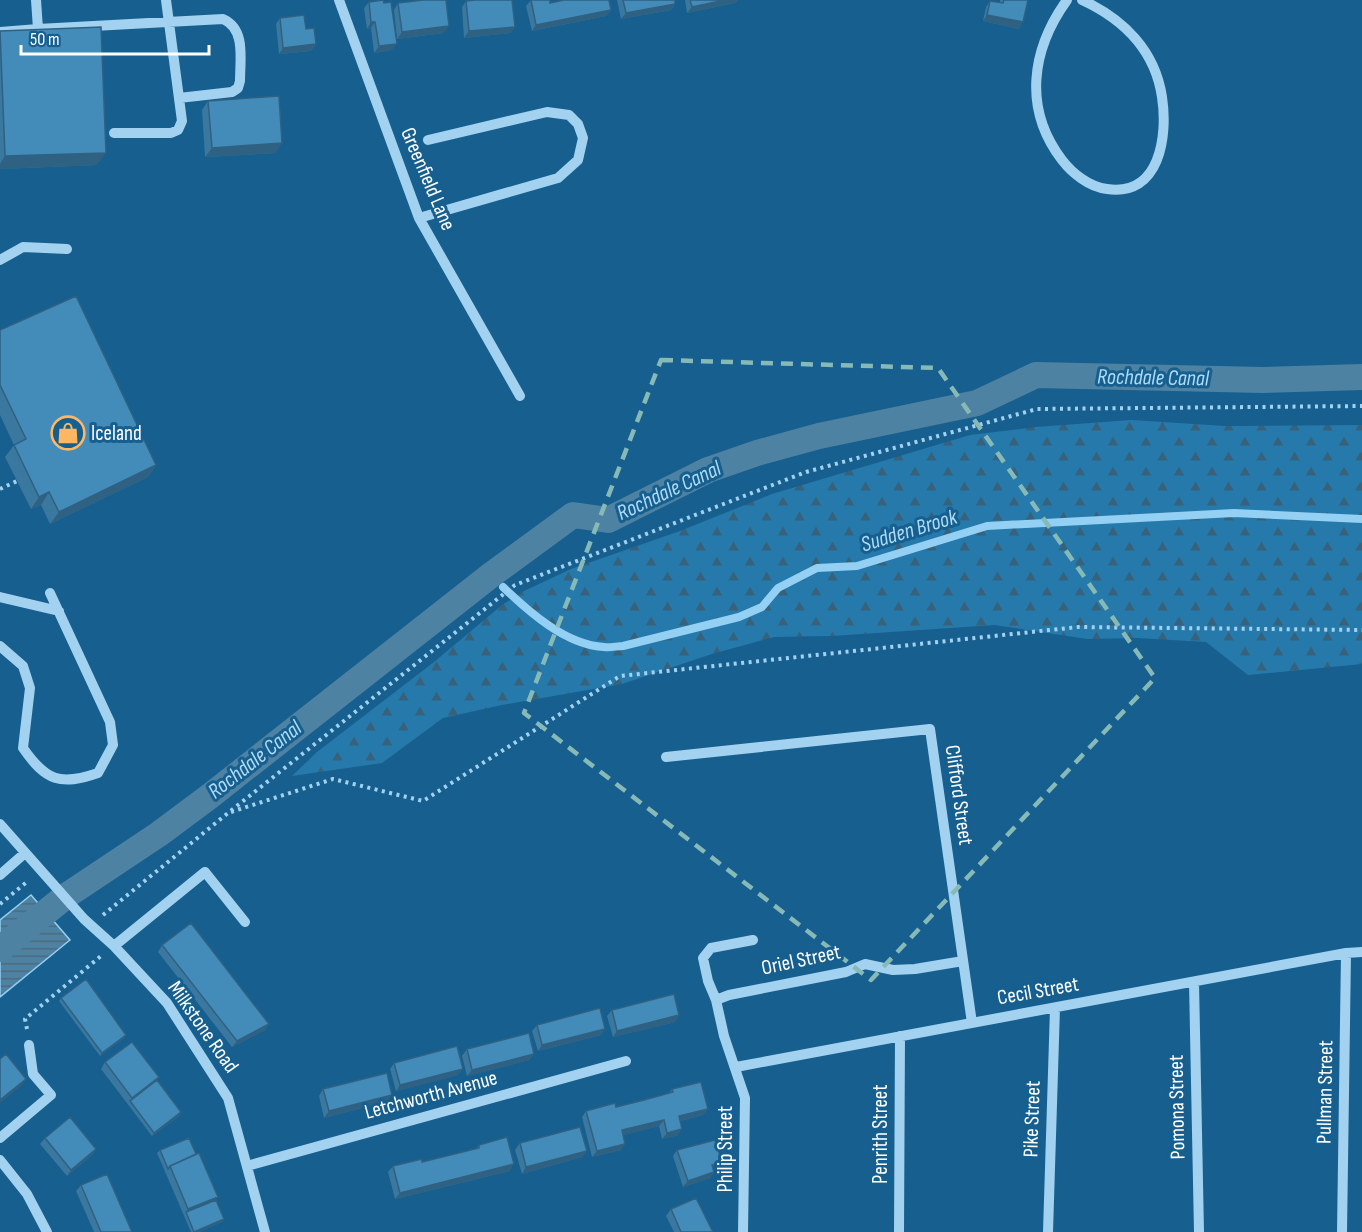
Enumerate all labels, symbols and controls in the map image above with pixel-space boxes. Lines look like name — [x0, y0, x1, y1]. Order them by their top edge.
scale bar — [21, 18, 208, 56]
text: 50 m — [30, 29, 60, 50]
street label: Greenfield Lane — [395, 124, 461, 234]
water label: Rochdale Canal — [1097, 364, 1210, 392]
shop icon: Iceland — [50, 415, 86, 451]
place label: Iceland — [91, 421, 142, 446]
water label: Rochdale Canal — [613, 455, 726, 527]
water label: Sudden Brook — [858, 503, 961, 558]
water label: Rochdale Canal — [203, 714, 308, 805]
street label: Clifford Street — [940, 743, 978, 847]
street label: Oriel Street — [759, 939, 843, 981]
street label: Cecil Street — [995, 972, 1081, 1010]
street label: Milkstone Road — [162, 976, 244, 1078]
street label: Pullman Street — [1312, 1040, 1338, 1144]
street label: Pomona Street — [1164, 1055, 1190, 1159]
street label: Letchworth Avenue — [362, 1065, 500, 1125]
street label: Pike Street — [1018, 1080, 1046, 1158]
street label: Penrith Street — [868, 1084, 893, 1184]
street label: Philip Street — [713, 1106, 738, 1192]

